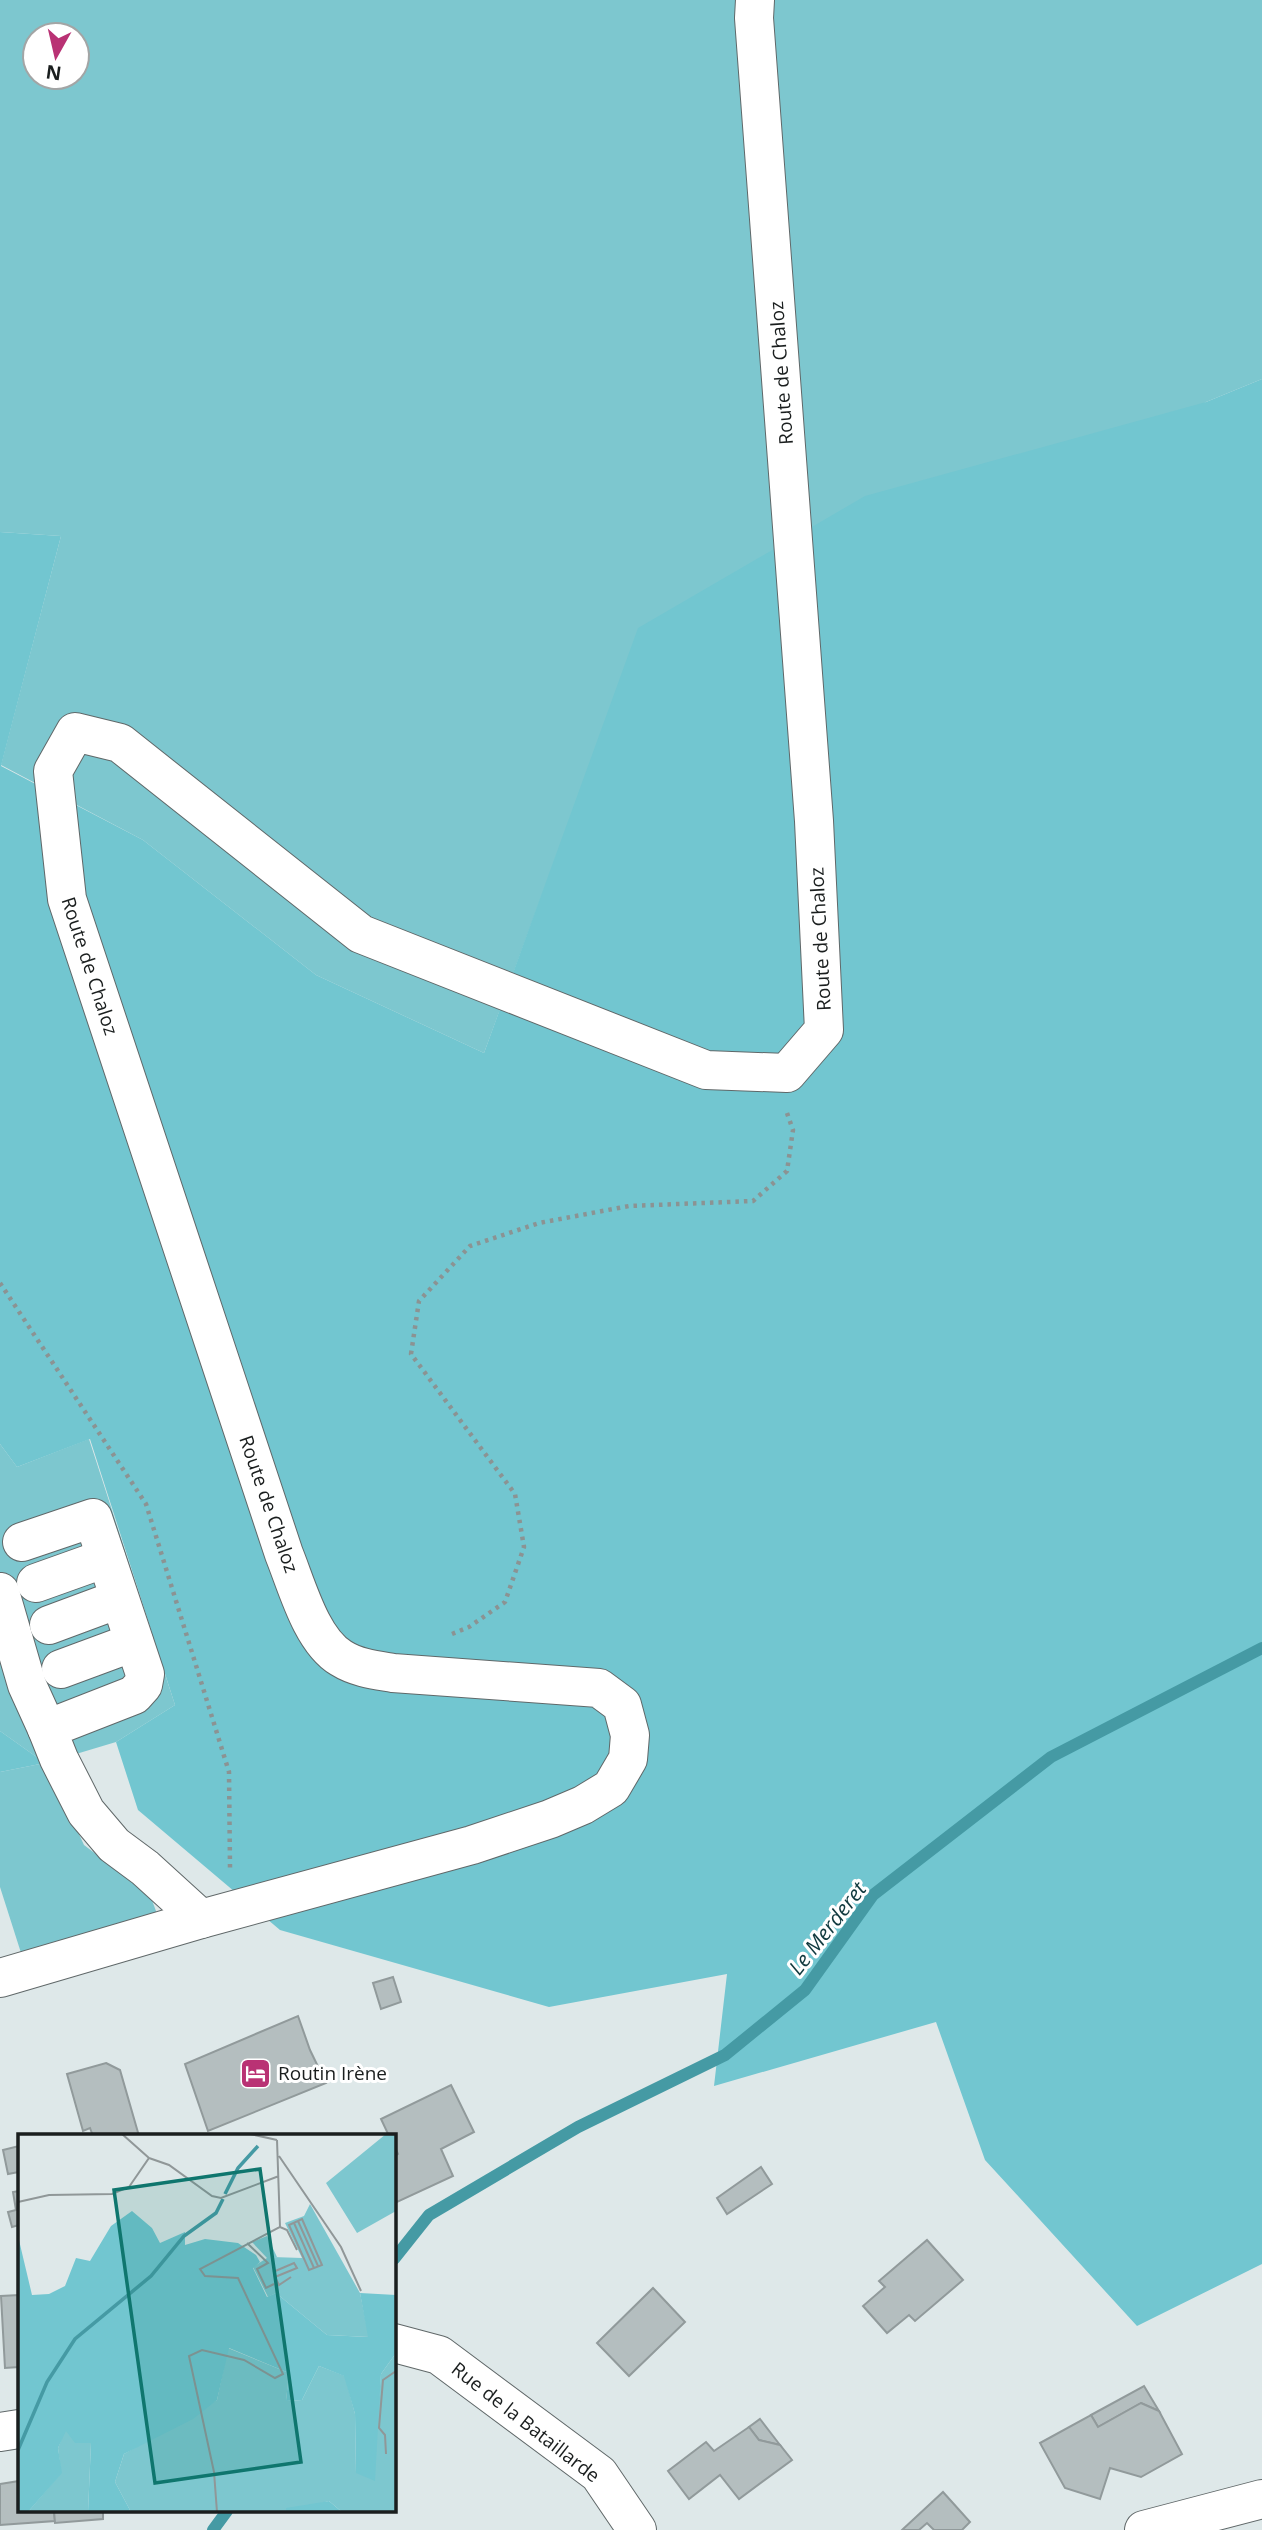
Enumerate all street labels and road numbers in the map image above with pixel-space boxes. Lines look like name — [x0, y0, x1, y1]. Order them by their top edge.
street label: Route de Chaloz — [763, 300, 799, 446]
street label: Route de Chaloz — [803, 866, 837, 1011]
street label: Route de Chaloz — [55, 894, 125, 1038]
street label: Route de Chaloz — [233, 1432, 305, 1576]
street label: Rue de la Bataillarde — [446, 2356, 606, 2488]

